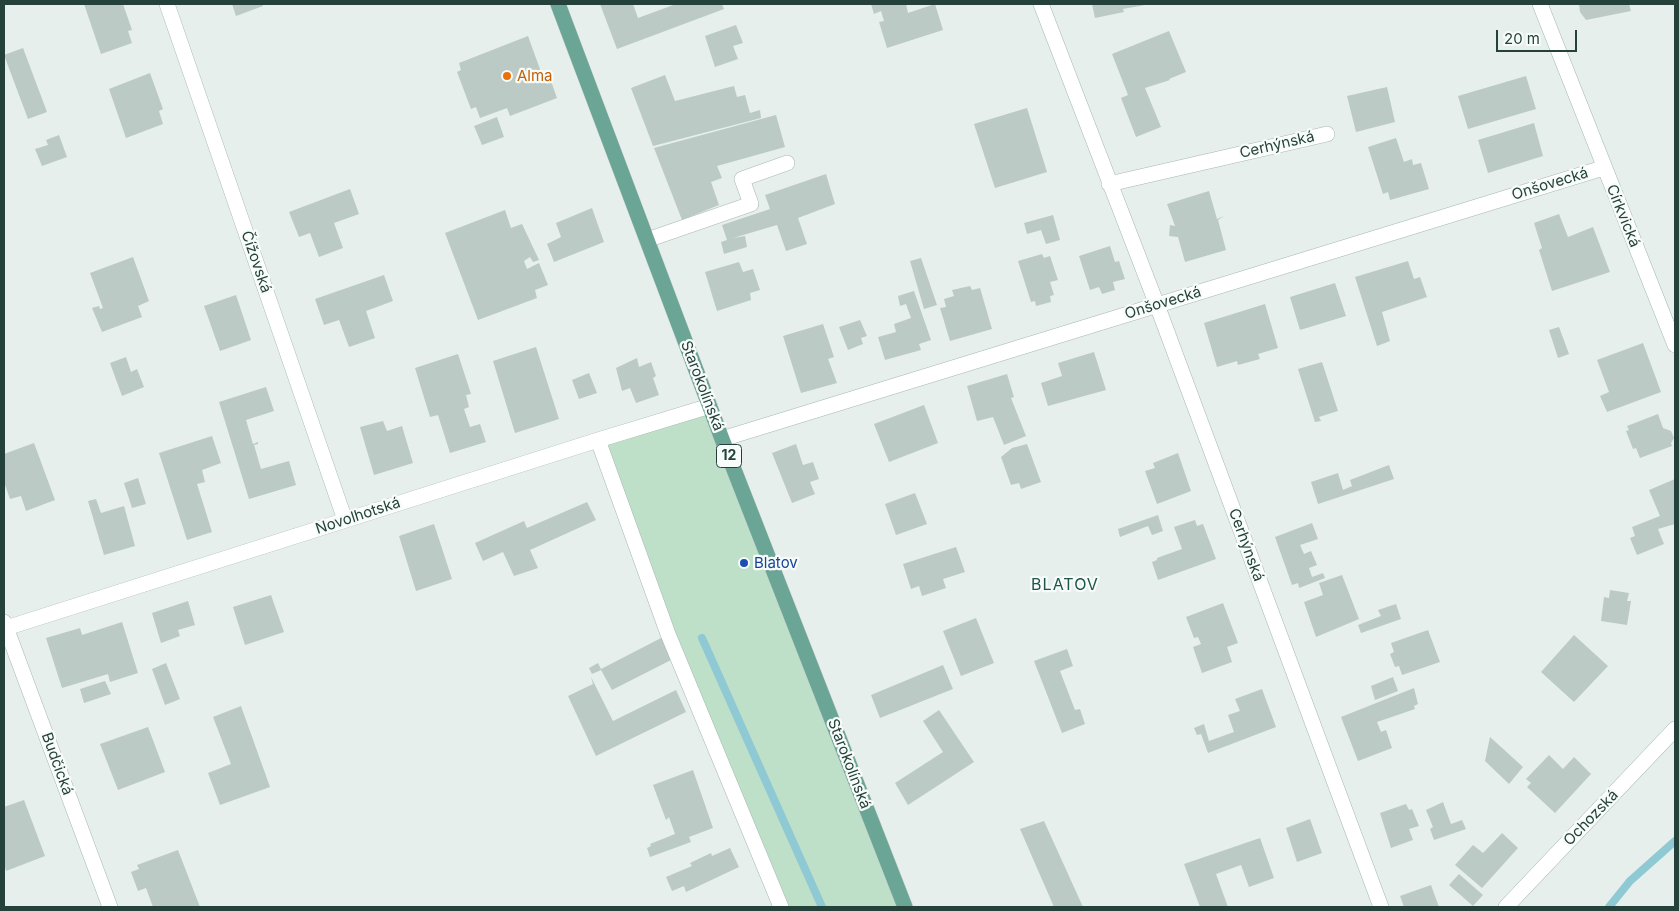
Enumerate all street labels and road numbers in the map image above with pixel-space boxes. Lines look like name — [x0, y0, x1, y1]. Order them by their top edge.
street label: Cerhýnská — [1238, 128, 1316, 162]
street label: Onšovecká — [1510, 164, 1590, 204]
street label: Církvická — [1602, 182, 1644, 250]
street label: Čížovská — [237, 229, 275, 295]
street label: Onšovecká — [1123, 283, 1203, 323]
street label: Starokolínská — [677, 338, 727, 434]
road number: 12 — [716, 444, 742, 468]
street label: Novolhotská — [313, 494, 403, 538]
street label: Cerhýnská — [1225, 506, 1267, 584]
street label: Starokolínská — [824, 716, 874, 812]
street label: Budčická — [37, 730, 77, 798]
street label: Ochozská — [1560, 786, 1622, 850]

